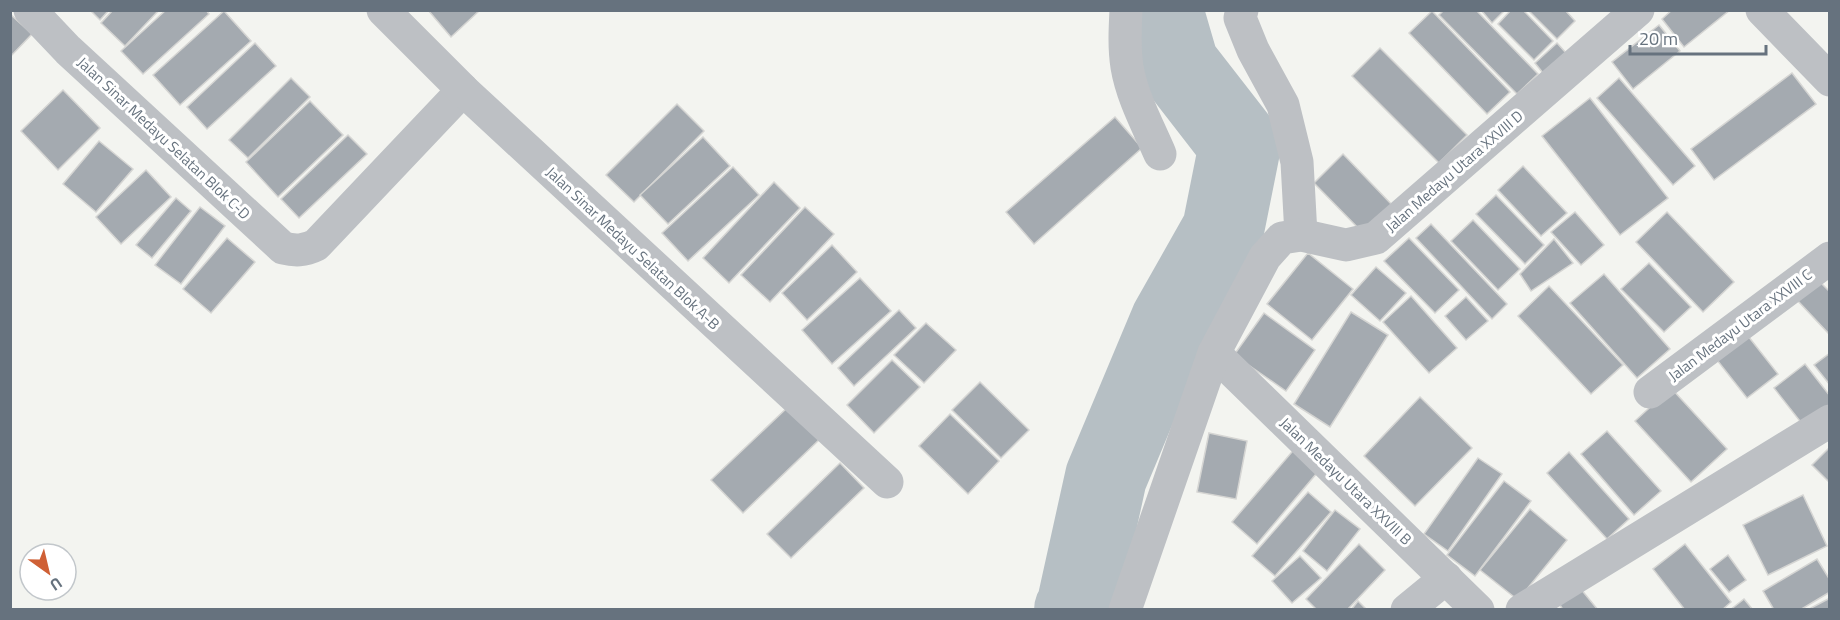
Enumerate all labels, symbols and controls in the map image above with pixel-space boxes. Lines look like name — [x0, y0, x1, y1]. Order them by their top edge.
scale bar — [1630, 18, 1766, 56]
text: 20 m — [1639, 25, 1678, 52]
street label: Jalan Sinar Medayu Selatan Blok C-D — [72, 51, 256, 225]
street label: Jalan Medayu Utara XXVIII D — [1380, 105, 1528, 237]
street label: Jalan Sinar Medayu Selatan Blok A-B — [541, 161, 725, 335]
street label: Jalan Medayu Utara XXVIII C — [1663, 263, 1817, 387]
street label: Jalan Medayu Utara XXVIII B — [1275, 412, 1417, 550]
north arrow — [18, 542, 78, 602]
text: U — [45, 572, 67, 597]

